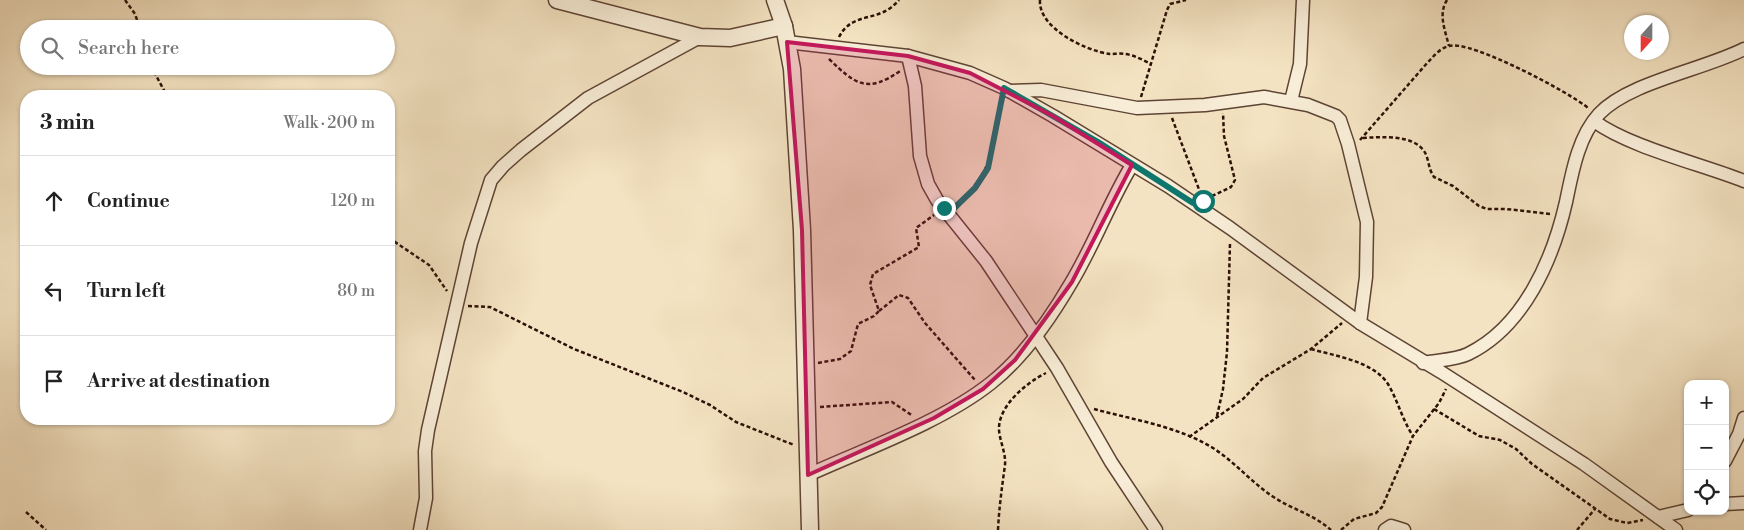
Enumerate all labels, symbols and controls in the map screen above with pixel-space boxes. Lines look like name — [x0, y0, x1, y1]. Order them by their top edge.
north arrow — [1624, 15, 1669, 60]
search box — [20, 20, 395, 75]
icon: search — [38, 34, 66, 62]
text: Search here — [78, 36, 179, 60]
text: 3 min — [40, 110, 95, 136]
text: Walk · 200 m — [283, 113, 375, 133]
icon: ahead — [40, 187, 68, 215]
text: Continue — [87, 189, 170, 213]
route start — [1192, 190, 1215, 213]
text: 120 m — [331, 191, 375, 211]
route end — [933, 197, 956, 220]
icon: left — [40, 277, 68, 305]
text: Turn left — [87, 279, 166, 303]
text: 80 m — [337, 281, 375, 301]
icon: arrive — [40, 367, 68, 395]
text: Arrive at destination — [87, 369, 270, 393]
map controls — [1684, 380, 1729, 515]
button: + — [1684, 380, 1729, 425]
button: − — [1684, 425, 1729, 470]
button: locate — [1684, 470, 1729, 515]

